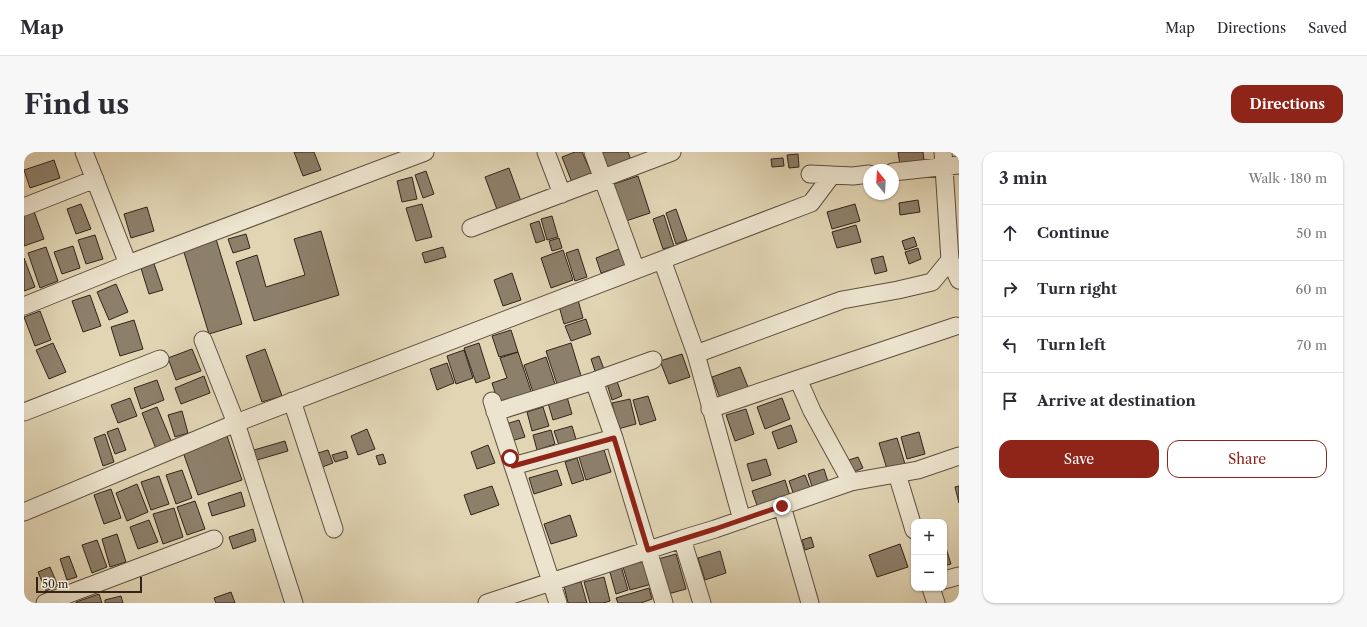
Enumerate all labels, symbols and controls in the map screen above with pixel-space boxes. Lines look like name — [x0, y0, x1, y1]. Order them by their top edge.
text: Map — [20, 16, 64, 39]
text: Map — [1165, 19, 1195, 37]
text: Directions — [1217, 19, 1286, 37]
text: Saved — [1308, 19, 1347, 37]
button: Directions — [1231, 85, 1343, 123]
text: Find us — [24, 87, 129, 121]
north arrow — [863, 164, 899, 200]
text: 3 min — [999, 168, 1048, 188]
text: Walk · 180 m — [1248, 170, 1327, 186]
icon: ahead — [999, 222, 1021, 244]
text: Continue — [1037, 223, 1109, 242]
text: 50 m — [1296, 225, 1327, 241]
icon: right — [999, 278, 1021, 300]
text: Turn right — [1037, 279, 1117, 298]
text: 60 m — [1296, 281, 1327, 297]
icon: left — [999, 334, 1021, 356]
text: Turn left — [1037, 335, 1106, 354]
text: 70 m — [1297, 337, 1327, 353]
icon: arrive — [999, 390, 1021, 412]
text: Arrive at destination — [1037, 391, 1196, 410]
button: Save — [999, 440, 1159, 478]
button: Share — [1167, 440, 1327, 478]
route start — [501, 449, 519, 467]
route end — [773, 497, 791, 515]
map controls — [911, 519, 947, 591]
button: + — [911, 519, 947, 555]
button: − — [911, 555, 947, 591]
scale bar — [36, 575, 142, 594]
text: 50 m — [42, 577, 68, 591]

